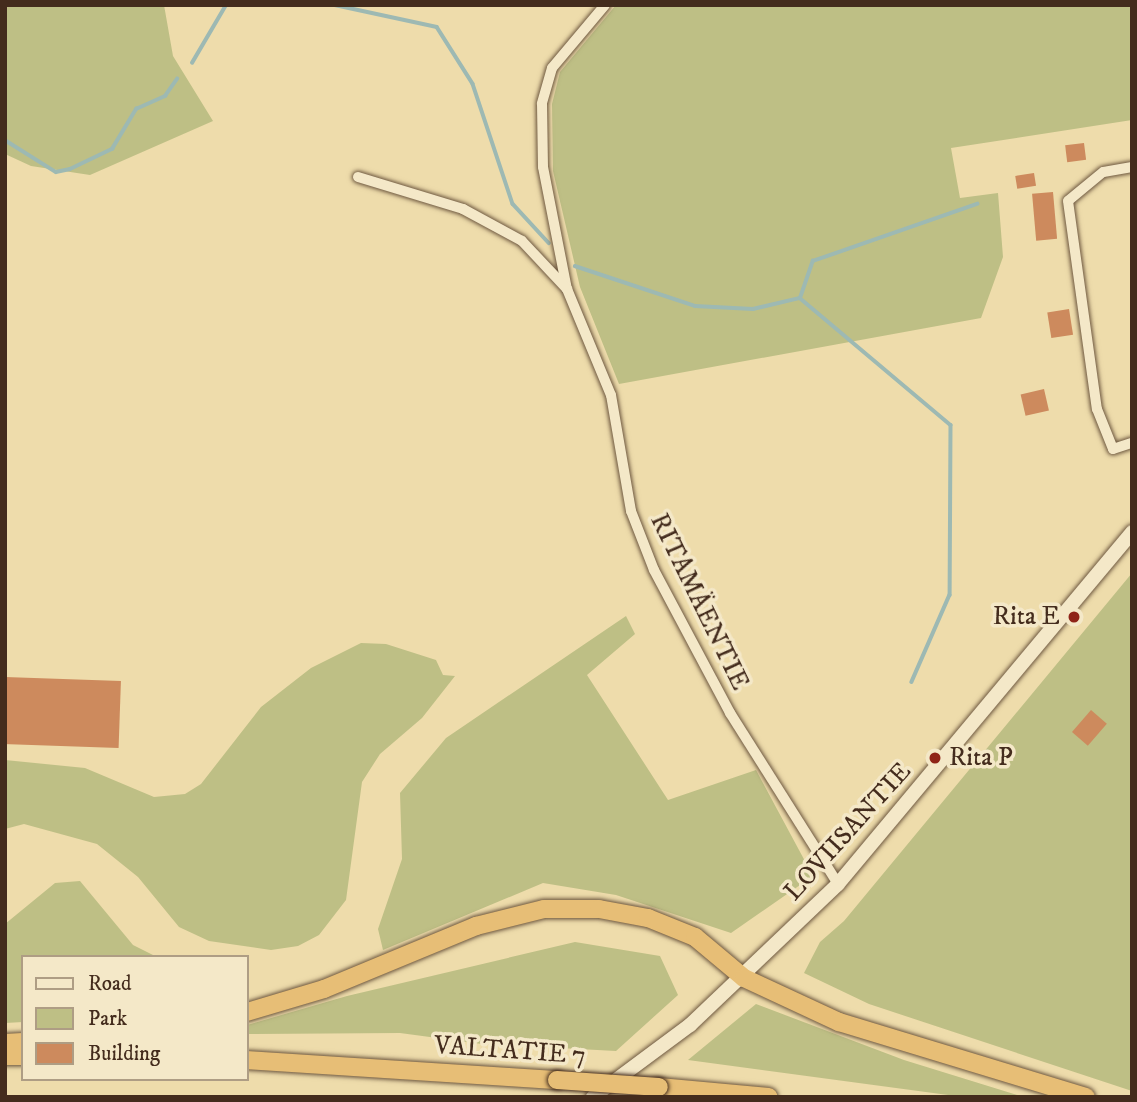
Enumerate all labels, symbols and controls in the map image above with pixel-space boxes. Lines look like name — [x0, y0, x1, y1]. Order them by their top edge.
street label: RITAMÄENTIE — [643, 509, 755, 695]
place label: Rita E — [993, 601, 1060, 633]
marker: Rita E — [1066, 609, 1082, 625]
place label: Rita P — [949, 742, 1013, 774]
marker: Rita P — [927, 750, 943, 766]
street label: LOVIISANTIE — [778, 757, 918, 907]
legend — [21, 955, 248, 1081]
text: Road — [88, 971, 132, 997]
text: Park — [88, 1006, 127, 1032]
street label: VALTATIE 7 — [433, 1030, 587, 1072]
text: Building — [88, 1041, 160, 1067]

